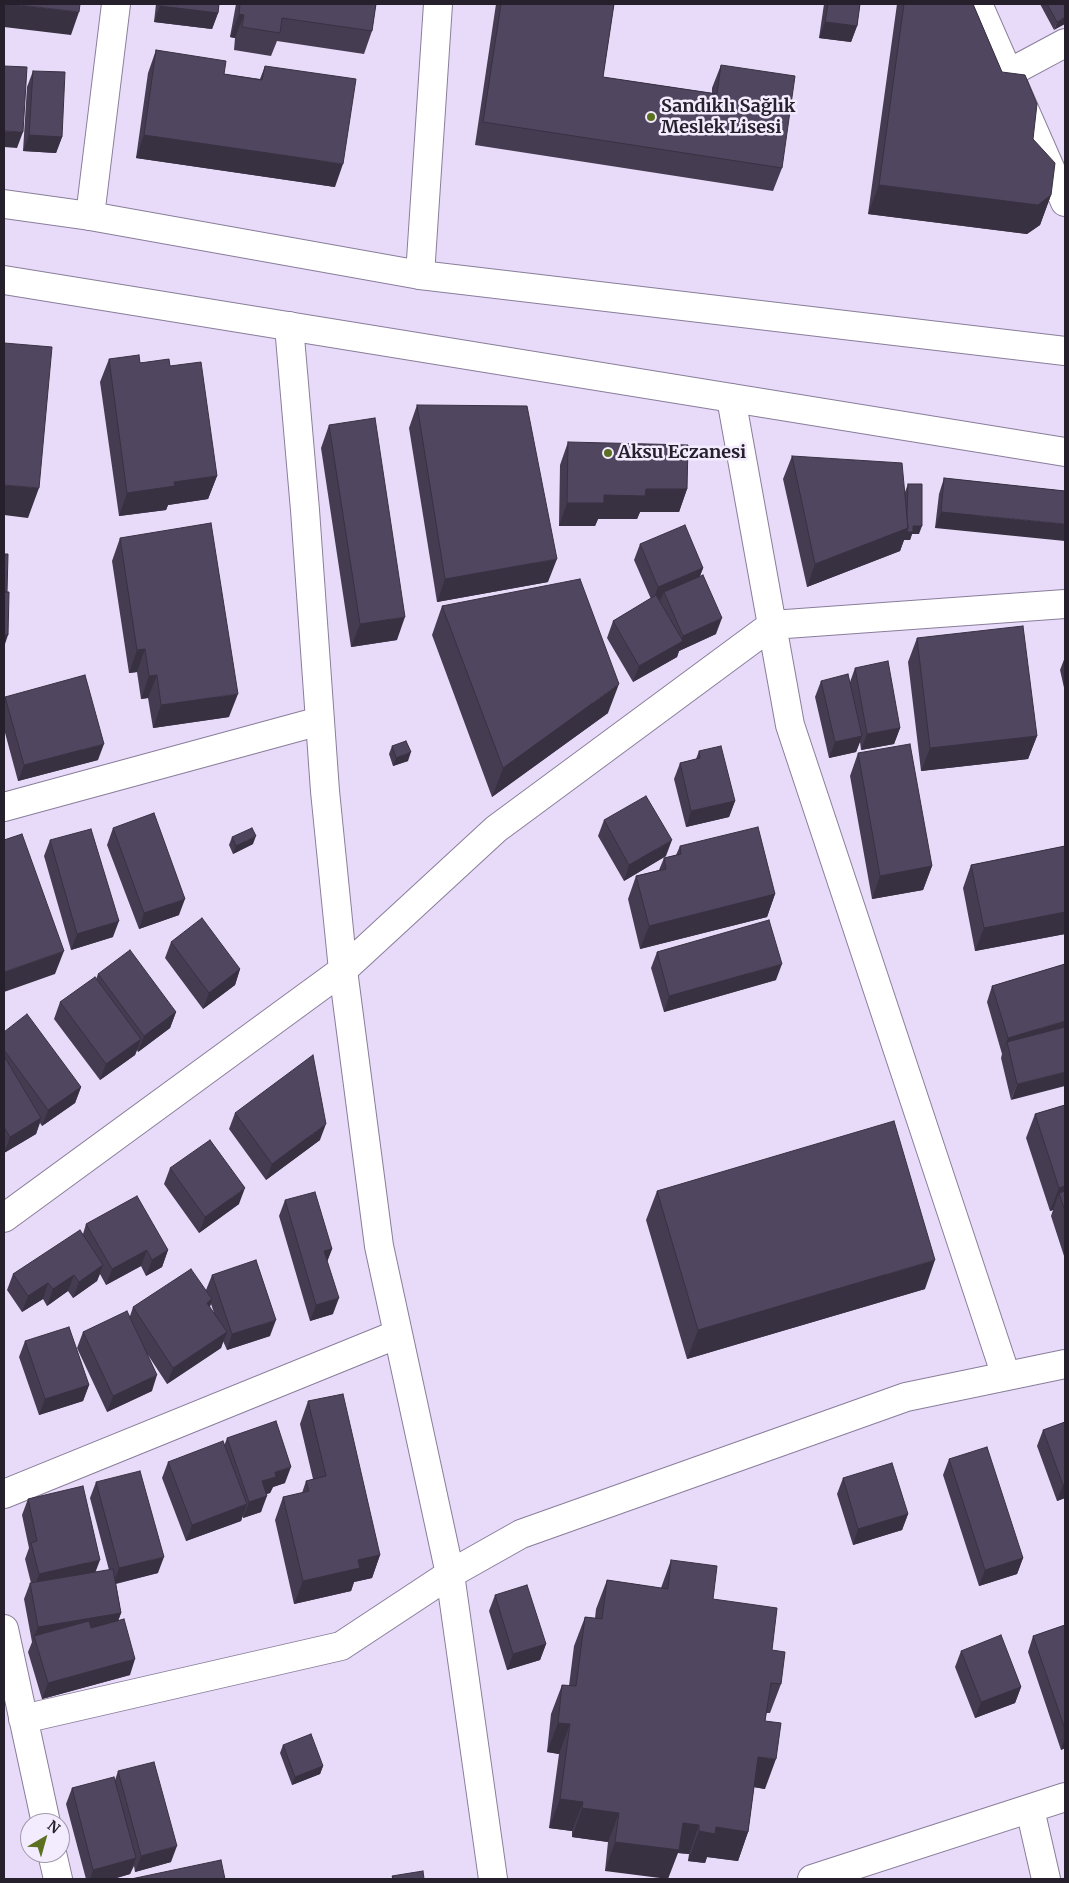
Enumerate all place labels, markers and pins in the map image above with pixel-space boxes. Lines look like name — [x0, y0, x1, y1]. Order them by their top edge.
place label: Sandıklı Sağlık Meslek Lisesi — [661, 96, 795, 138]
marker: Sandıklı Sağlık Meslek Lisesi — [645, 111, 657, 123]
place label: Aksu Eczanesi — [618, 442, 746, 464]
marker: Aksu Eczanesi — [602, 447, 614, 459]

